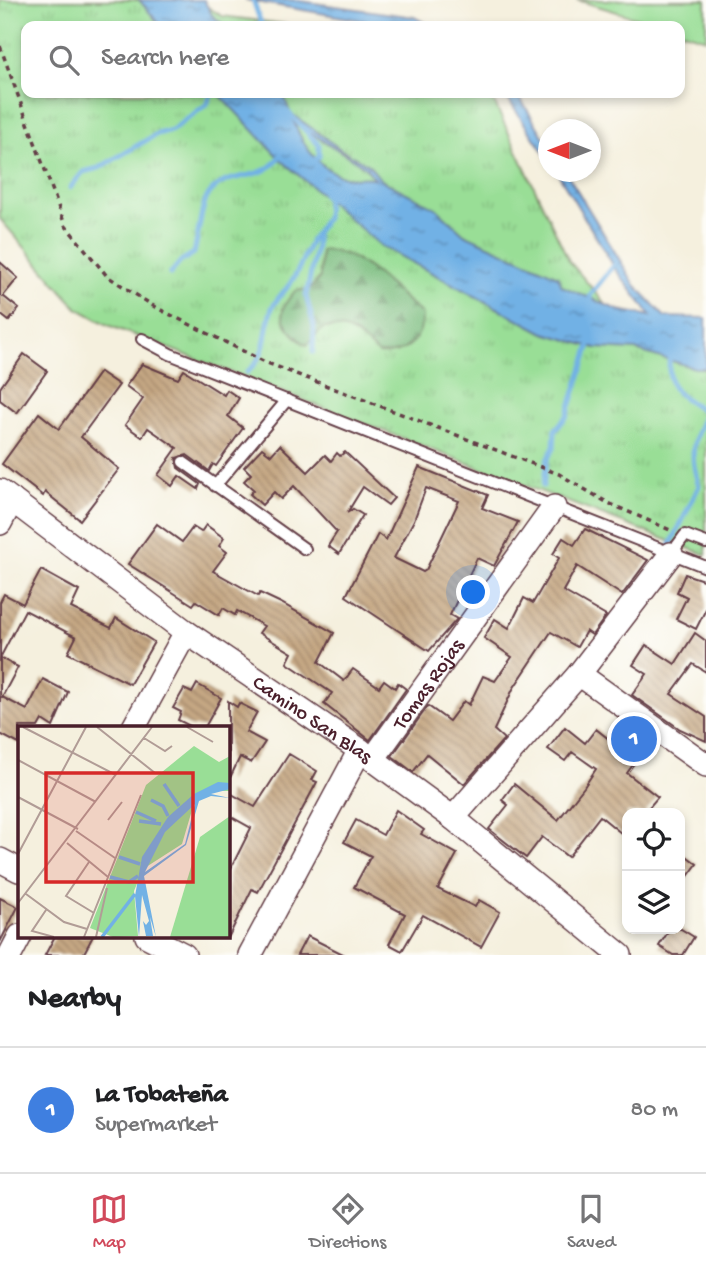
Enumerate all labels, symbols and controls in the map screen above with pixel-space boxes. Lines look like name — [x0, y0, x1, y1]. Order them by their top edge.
search box — [21, 21, 685, 98]
icon: search — [45, 41, 83, 79]
text: Search here — [101, 44, 229, 75]
north arrow — [538, 119, 601, 182]
your location — [456, 575, 490, 609]
street label: Tomas Rojas — [389, 634, 472, 737]
street label: Camino San Blas — [246, 672, 377, 771]
pin: 1 — [611, 713, 657, 765]
inset map — [18, 726, 229, 937]
map controls — [622, 808, 685, 934]
button: locate — [622, 808, 685, 871]
button: layers — [622, 871, 685, 934]
text: Nearby — [28, 983, 121, 1018]
text: La Tobateña — [95, 1081, 228, 1112]
text: 1 — [46, 1097, 56, 1124]
text: 80 m — [631, 1097, 678, 1124]
text: Supermarket — [95, 1112, 217, 1139]
tab: Map — [90, 1190, 128, 1255]
tab: Directions — [309, 1190, 386, 1255]
tab: Saved — [567, 1190, 616, 1255]

